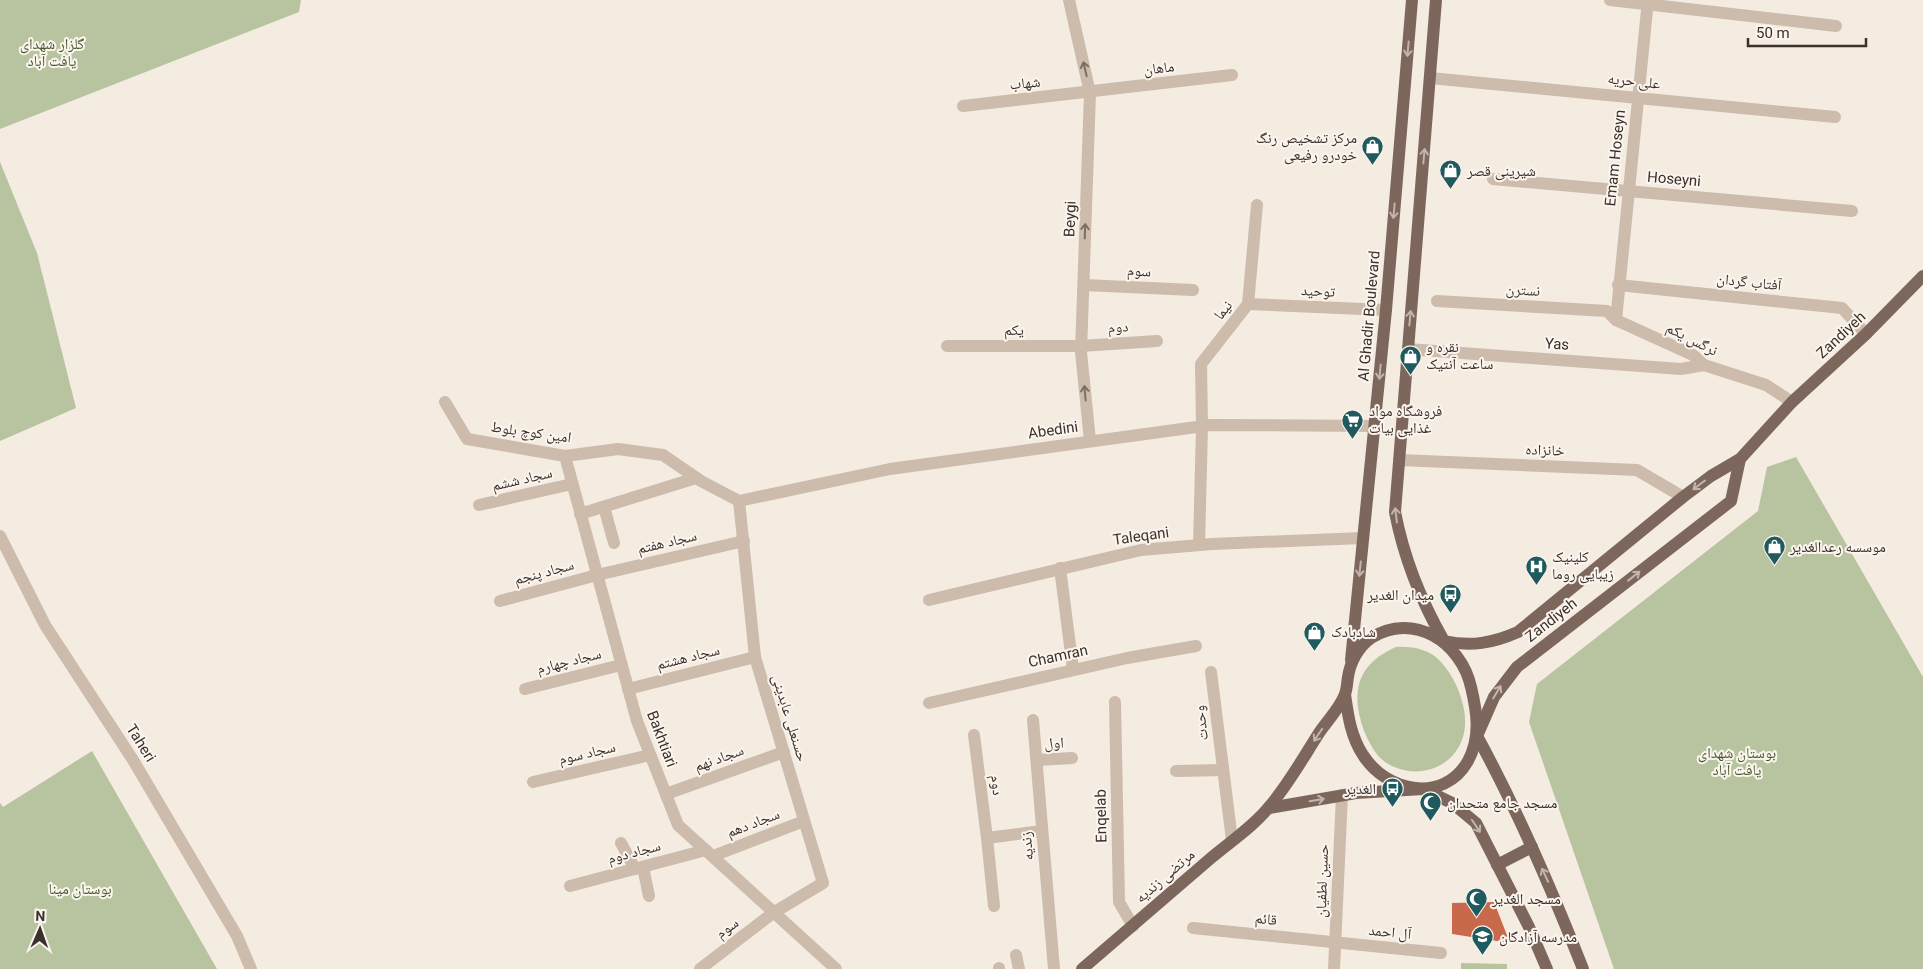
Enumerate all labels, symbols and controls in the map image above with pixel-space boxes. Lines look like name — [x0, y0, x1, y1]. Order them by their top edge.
scale bar — [1748, 15, 1866, 47]
text: 50 m — [1756, 24, 1790, 42]
park label: گلزار شهدای یافت آباد — [20, 35, 85, 70]
one-way arrow — [1403, 40, 1413, 56]
street label: ماهان — [1143, 57, 1176, 80]
one-way arrow — [1080, 61, 1089, 77]
street label: علی حریه — [1607, 69, 1662, 94]
street label: شهاب — [1009, 72, 1041, 94]
street label: Emam Hoseyn — [1601, 109, 1629, 207]
place label: مرکز تشخیص رنگ خودرو رفیعی — [1256, 129, 1357, 165]
shop icon: مرکز تشخیص رنگ خودرو رفیعی — [1361, 135, 1385, 166]
one-way arrow — [1419, 149, 1428, 165]
shop icon: شیرینی قصر — [1439, 159, 1463, 190]
place label: شیرینی قصر — [1466, 162, 1536, 181]
street label: Hoseyni — [1646, 168, 1702, 190]
street label: Beygi — [1060, 201, 1080, 237]
one-way arrow — [1390, 202, 1399, 218]
one-way arrow — [1081, 223, 1090, 239]
street label: Al Ghadir Boulevard — [1354, 250, 1384, 382]
street label: سوم — [1126, 261, 1152, 282]
street label: آفتاب گردان — [1716, 270, 1784, 295]
street label: نسترن — [1505, 280, 1541, 301]
street label: توحید — [1300, 281, 1336, 301]
street label: نیما — [1210, 297, 1236, 323]
street label: Zandiyeh — [1813, 308, 1869, 362]
one-way arrow — [1406, 311, 1415, 327]
street label: دوم — [1107, 317, 1129, 338]
street label: نرگس یکم — [1663, 318, 1721, 360]
street label: یکم — [1004, 321, 1024, 340]
street label: Yas — [1544, 334, 1570, 354]
place label: نقره و ساعت آنتیک — [1426, 338, 1493, 373]
shop icon: نقره و ساعت آنتیک — [1398, 344, 1422, 375]
one-way arrow — [1375, 364, 1385, 380]
one-way arrow — [1080, 385, 1090, 401]
place label: فروشگاه مواد غذایی بیات — [1369, 402, 1442, 438]
supermarket icon: فروشگاه مواد غذایی بیات — [1341, 408, 1365, 439]
street label: امین کوچ بلوط — [489, 417, 572, 448]
street label: Abedini — [1027, 418, 1079, 442]
street label: خانزاده — [1525, 440, 1565, 460]
street label: سجاد ششم — [490, 463, 554, 496]
one-way arrow — [1692, 480, 1706, 490]
one-way arrow — [1391, 508, 1401, 524]
street label: Taleqani — [1112, 523, 1170, 549]
street label: سجاد هفتم — [636, 526, 699, 559]
shop icon: موسسه رعدالغدیر — [1762, 535, 1786, 566]
place label: موسسه رعدالغدیر — [1789, 538, 1886, 556]
place label: کلینیک زیبایی روما — [1552, 548, 1614, 584]
hospital icon: کلینیک زیبایی روما — [1524, 554, 1548, 585]
street label: سجاد پنجم — [512, 555, 576, 590]
one-way arrow — [1355, 561, 1365, 577]
one-way arrow — [1627, 571, 1640, 582]
bus stop icon: میدان الغدیر — [1438, 583, 1462, 614]
place label: میدان الغدیر — [1366, 586, 1434, 605]
street label: Zandiyeh — [1522, 594, 1580, 646]
shop icon: شادبادک — [1303, 620, 1327, 651]
place label: شادبادک — [1331, 623, 1376, 641]
street label: سجاد هشتم — [655, 640, 722, 675]
street label: Chamran — [1027, 641, 1089, 671]
street label: سجاد چهارم — [535, 644, 603, 679]
street label: حسنعلی عابدینی — [767, 672, 812, 764]
one-way arrow — [1493, 686, 1503, 700]
street label: وحدت — [1190, 704, 1212, 742]
street label: Bakhtiari — [643, 708, 681, 770]
street label: Taheri — [122, 721, 160, 765]
one-way arrow — [1313, 728, 1323, 742]
street label: اول — [1044, 734, 1064, 753]
street label: سجاد سوم — [557, 738, 618, 769]
street label: سجاد نهم — [692, 741, 747, 776]
park label: بوستان شهدای یافت آباد — [1698, 744, 1776, 779]
street label: دوم — [986, 774, 1007, 796]
bus stop icon: الغدیر — [1380, 777, 1404, 808]
place label: الغدیر — [1344, 780, 1376, 798]
street label: Enqelab — [1092, 789, 1110, 843]
mosque icon: مسجد جامع متحدان — [1419, 791, 1443, 822]
one-way arrow — [1308, 794, 1324, 804]
place label: مسجد جامع متحدان — [1447, 794, 1558, 813]
street label: سجاد دهم — [724, 805, 783, 842]
one-way arrow — [1471, 819, 1481, 833]
street label: زندیه — [1017, 831, 1037, 861]
street label: سجاد دوم — [606, 836, 663, 869]
street label: حسین لطفیان — [1312, 843, 1333, 918]
street label: مرتضی زندیه — [1132, 845, 1199, 907]
one-way arrow — [1539, 868, 1549, 883]
park label: بوستان مینا — [48, 880, 112, 899]
mosque icon: مسجد الغدیر — [1464, 887, 1488, 918]
place label: مسجد الغدیر — [1491, 890, 1561, 908]
north arrow — [15, 904, 65, 954]
text: N — [35, 908, 46, 924]
street label: قائم — [1254, 909, 1278, 930]
street label: سوم — [712, 913, 743, 943]
street label: آل احمد — [1368, 921, 1413, 944]
school or university icon: مدرسه آزادگان — [1471, 925, 1495, 956]
place label: مدرسه آزادگان — [1499, 928, 1577, 947]

